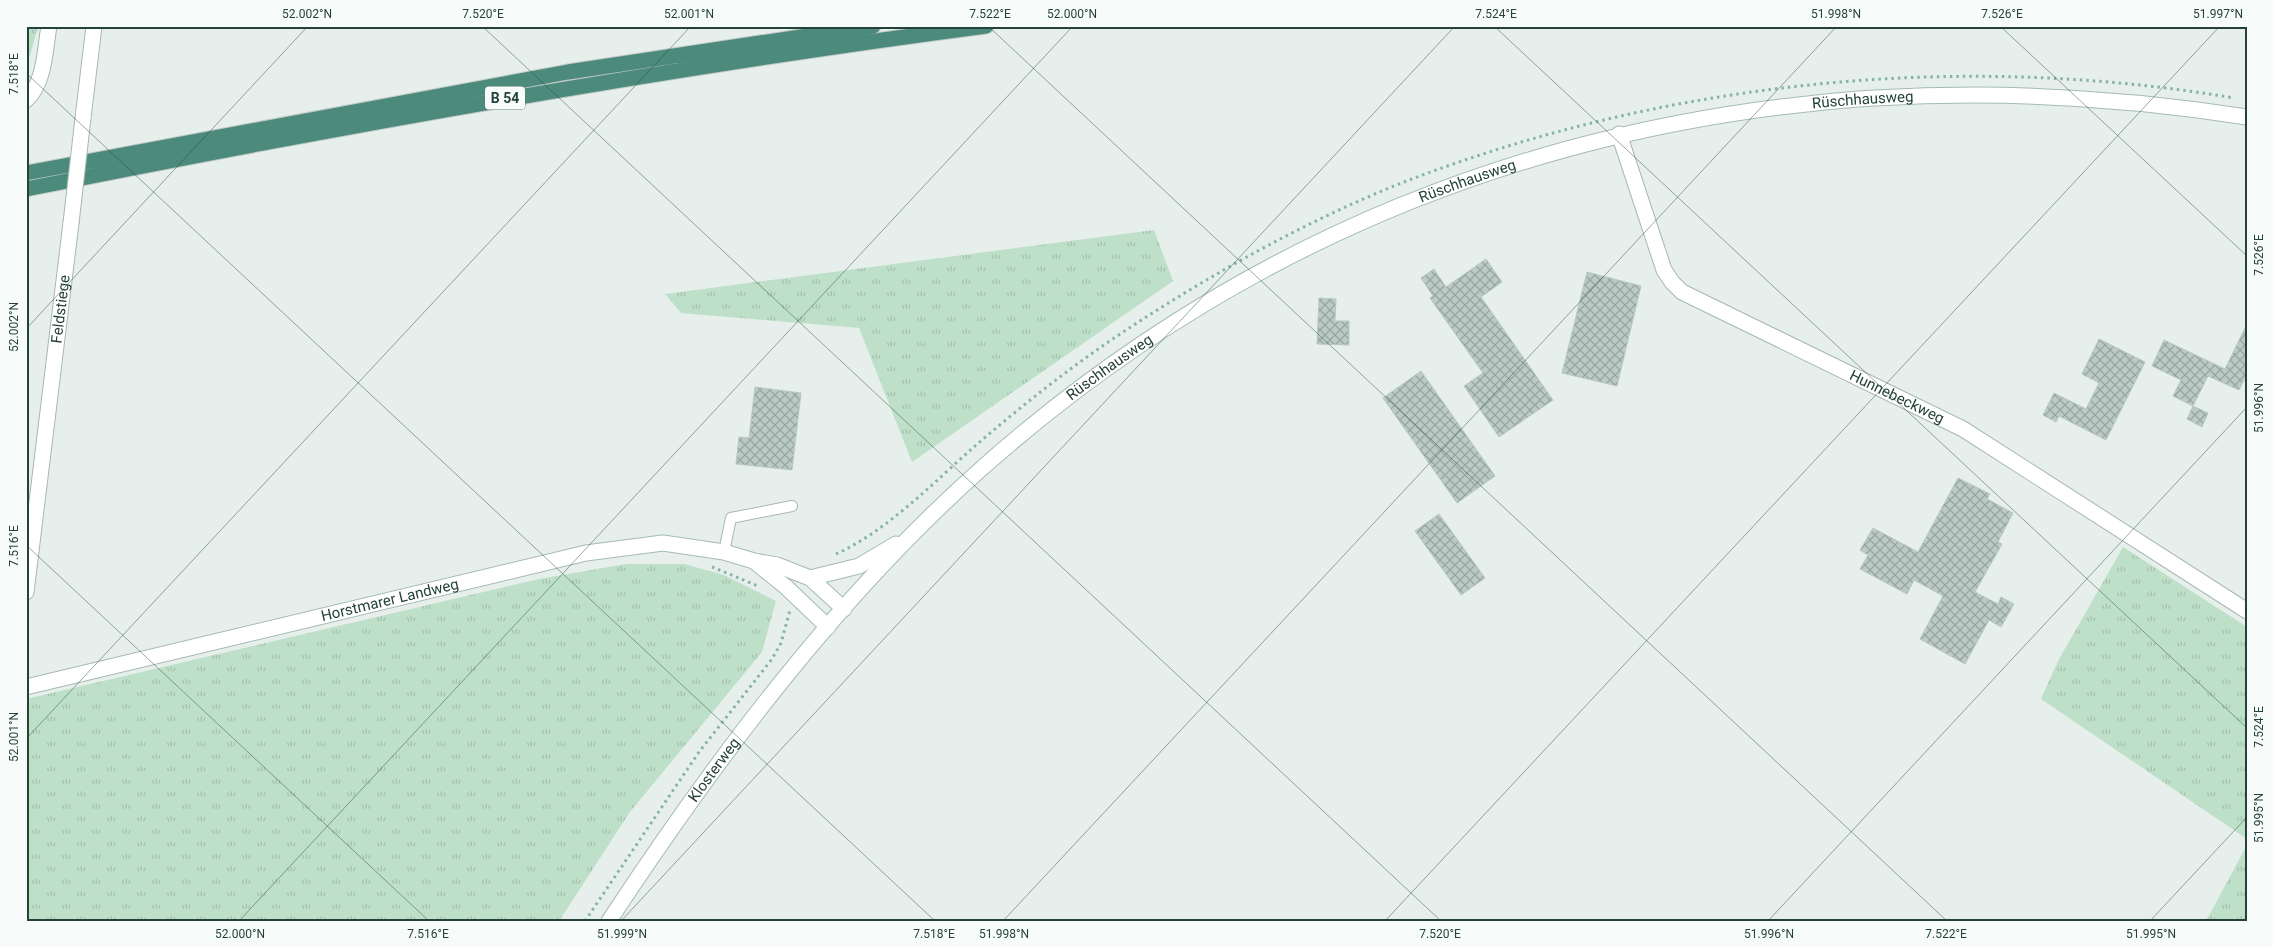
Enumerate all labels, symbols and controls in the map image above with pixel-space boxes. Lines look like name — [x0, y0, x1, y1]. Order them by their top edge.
text: 52.002°N — [282, 7, 332, 21]
text: 7.520°E — [462, 7, 504, 21]
text: 52.001°N — [664, 7, 714, 21]
text: 7.522°E — [969, 7, 1011, 21]
text: 52.000°N — [1047, 7, 1097, 21]
text: 7.524°E — [1475, 7, 1517, 21]
text: 51.998°N — [1811, 7, 1861, 21]
text: 7.526°E — [1981, 7, 2023, 21]
text: 51.997°N — [2193, 7, 2243, 21]
text: 7.518°E — [7, 53, 21, 95]
road number: B 54 — [485, 86, 525, 110]
street label: Rüschhausweg — [1811, 87, 1914, 112]
street label: Rüschhausweg — [1416, 156, 1518, 206]
text: 7.526°E — [2252, 234, 2266, 276]
street label: Feldstiege — [47, 274, 74, 344]
text: 52.002°N — [7, 302, 21, 352]
street label: Rüschhausweg — [1063, 330, 1156, 404]
street label: Hunnebeckweg — [1847, 366, 1947, 428]
text: 51.996°N — [2252, 383, 2266, 433]
text: 7.516°E — [7, 525, 21, 567]
street label: Horstmarer Landweg — [319, 575, 460, 625]
text: 7.524°E — [2252, 706, 2266, 748]
text: 52.001°N — [7, 712, 21, 762]
street label: Klosterweg — [684, 734, 743, 805]
text: 51.995°N — [2252, 793, 2266, 843]
text: 52.000°N — [215, 927, 265, 941]
text: 7.516°E — [407, 927, 449, 941]
text: 51.999°N — [597, 927, 647, 941]
text: 7.518°E — [913, 927, 955, 941]
text: 51.998°N — [979, 927, 1029, 941]
text: 7.520°E — [1419, 927, 1461, 941]
text: 51.996°N — [1744, 927, 1794, 941]
text: 7.522°E — [1925, 927, 1967, 941]
text: 51.995°N — [2126, 927, 2176, 941]

